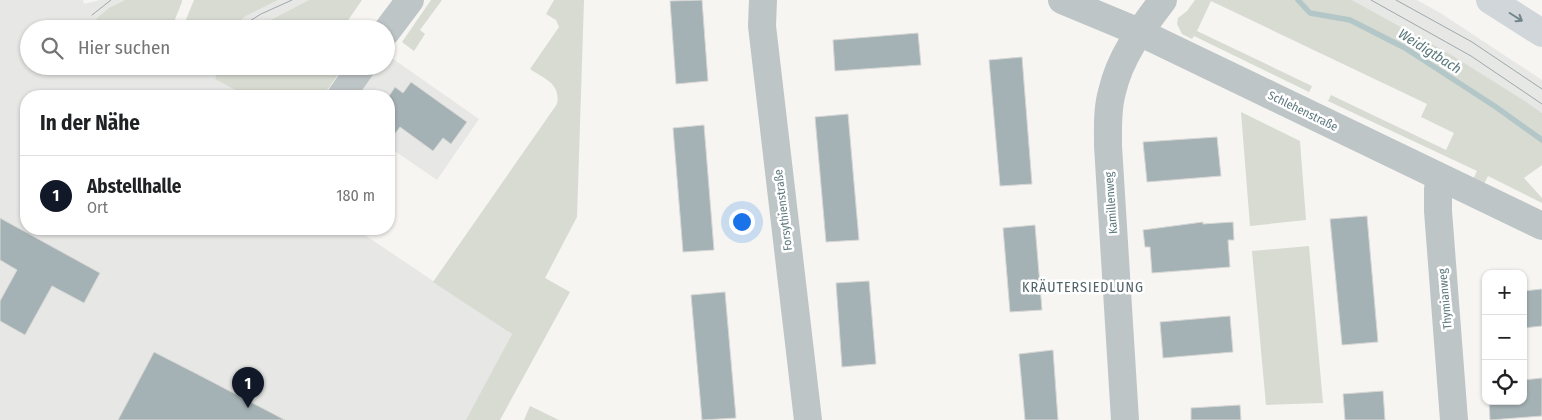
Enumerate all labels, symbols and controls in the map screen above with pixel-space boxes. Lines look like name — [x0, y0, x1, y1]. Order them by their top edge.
one-way arrow — [1508, 12, 1522, 22]
search box — [20, 20, 395, 75]
water label: Weidigtbach — [1395, 25, 1464, 78]
icon: search — [38, 34, 66, 62]
text: Hier suchen — [78, 36, 170, 59]
street label: Schlehenstraße — [1266, 88, 1340, 134]
text: In der Nähe — [40, 110, 140, 136]
street label: Forsythienstraße — [771, 168, 795, 252]
street label: Kamillenweg — [1102, 171, 1120, 235]
text: Abstellhalle — [87, 175, 181, 198]
text: 1 — [53, 186, 59, 205]
text: 180 m — [336, 186, 375, 205]
text: Ort — [87, 198, 108, 217]
your location — [729, 209, 755, 235]
street label: Thymianweg — [1435, 268, 1455, 330]
map controls — [1482, 270, 1527, 405]
button: + — [1482, 270, 1527, 315]
district label: KRÄUTERSIEDLUNG — [1022, 279, 1144, 296]
button: − — [1482, 315, 1527, 360]
button: locate — [1482, 360, 1527, 405]
pin: 1 — [232, 367, 264, 408]

